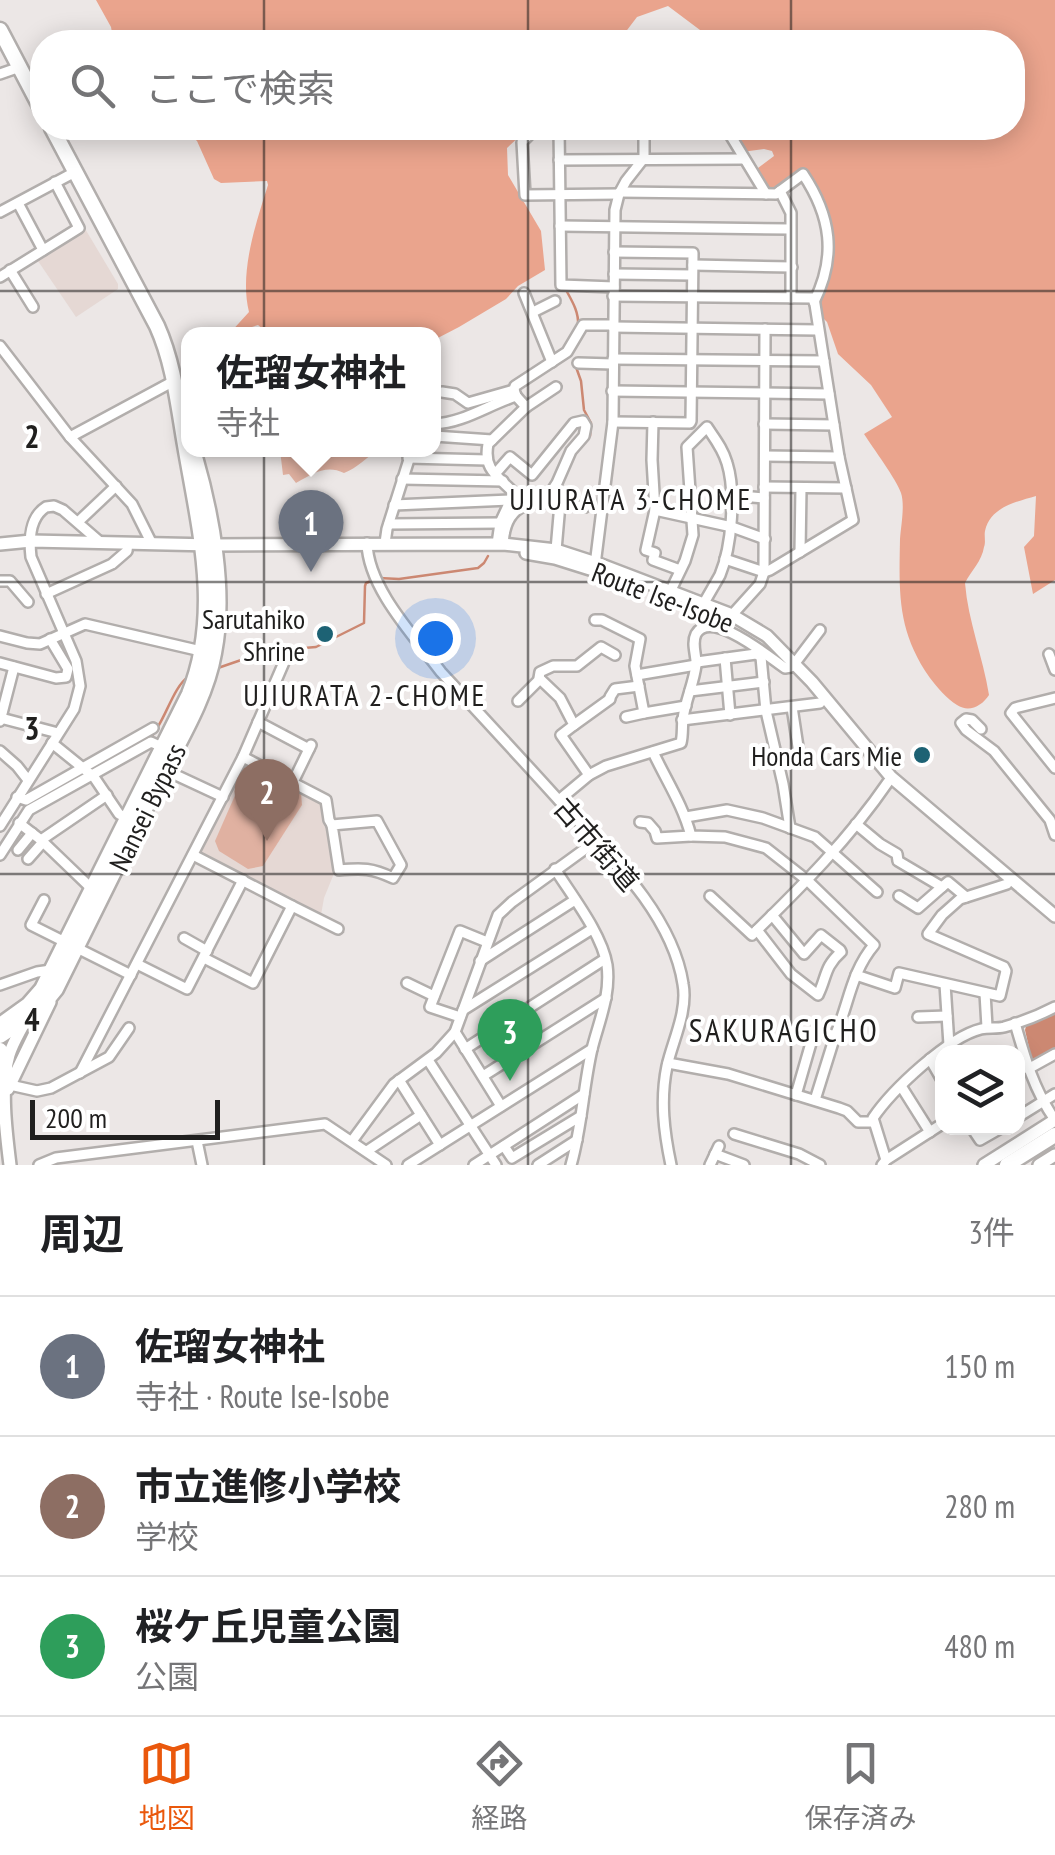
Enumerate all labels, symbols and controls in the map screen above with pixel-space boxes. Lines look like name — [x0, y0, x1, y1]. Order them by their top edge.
search box — [30, 30, 1025, 140]
icon: search — [65, 58, 120, 113]
text: ここで検索 — [145, 63, 335, 112]
popup — [181, 327, 441, 457]
text: 佐瑠女神社 — [216, 347, 406, 396]
text: 寺社 — [216, 401, 280, 443]
text: 2 — [24, 415, 40, 457]
district label: UJIURATA 3-CHOME — [509, 479, 753, 518]
pin: 1 — [278, 490, 344, 572]
street label: Route Ise-Isobe — [587, 553, 739, 641]
place label: Sarutahiko Shrine — [202, 600, 305, 669]
your location — [410, 613, 461, 664]
marker: Sarutahiko Shrine — [314, 623, 336, 645]
district label: UJIURATA 2-CHOME — [243, 675, 487, 714]
text: 3 — [24, 707, 40, 749]
street label: Nansei Bypass — [100, 737, 194, 877]
place label: Honda Cars Mie — [751, 737, 902, 774]
marker: Honda Cars Mie — [911, 744, 933, 766]
pin: 2 — [234, 758, 300, 841]
street label: 古市街道 — [546, 790, 648, 898]
text: 4 — [24, 998, 40, 1040]
pin: 3 — [478, 998, 542, 1081]
district label: SAKURAGICHO — [689, 1009, 879, 1051]
map controls — [935, 1045, 1025, 1135]
button: layers — [935, 1045, 1025, 1135]
scale bar — [30, 1095, 220, 1140]
text: 200 m — [45, 1099, 107, 1136]
text: 周辺 — [40, 1206, 124, 1261]
text: 3件 — [969, 1211, 1015, 1253]
text: 佐瑠女神社 — [135, 1321, 325, 1370]
text: 1 — [65, 1345, 80, 1387]
text: 150 m — [944, 1345, 1015, 1387]
text: 寺社 · Route Ise-Isobe — [135, 1375, 390, 1417]
text: 市立進修小学校 — [135, 1461, 401, 1510]
text: 2 — [65, 1485, 80, 1527]
text: 280 m — [944, 1485, 1015, 1527]
text: 学校 — [135, 1515, 199, 1557]
text: 桜ケ丘児童公園 — [135, 1601, 401, 1650]
text: 3 — [65, 1625, 80, 1667]
text: 480 m — [944, 1625, 1015, 1667]
text: 公園 — [135, 1655, 199, 1697]
tab: 地図 — [138, 1736, 195, 1836]
tab: 経路 — [471, 1736, 528, 1836]
tab: 保存済み — [804, 1736, 917, 1836]

